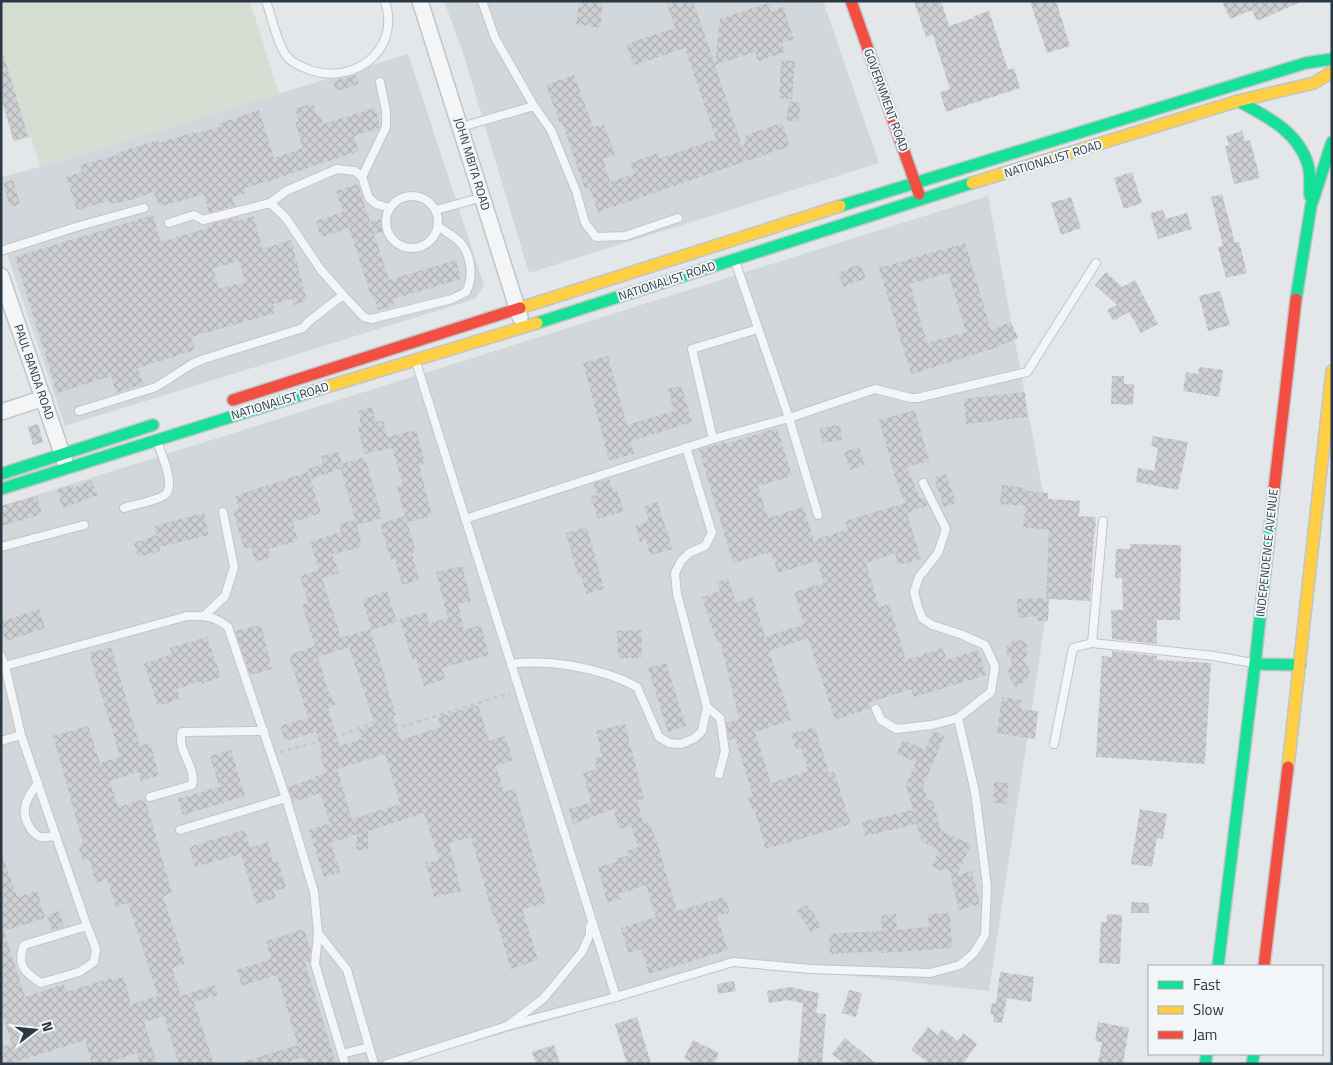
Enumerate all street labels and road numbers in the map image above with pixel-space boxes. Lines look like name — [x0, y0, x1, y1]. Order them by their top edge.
street label: GOVERNMENT ROAD — [859, 46, 914, 154]
street label: JOHN MBITA ROAD — [449, 115, 496, 213]
street label: NATIONALIST ROAD — [1002, 135, 1104, 182]
street label: NATIONALIST ROAD — [616, 256, 718, 305]
street label: PAUL BANDA ROAD — [9, 322, 60, 422]
street label: NATIONALIST ROAD — [229, 377, 331, 424]
street label: INDEPENDENCE AVENUE — [1250, 488, 1283, 618]

